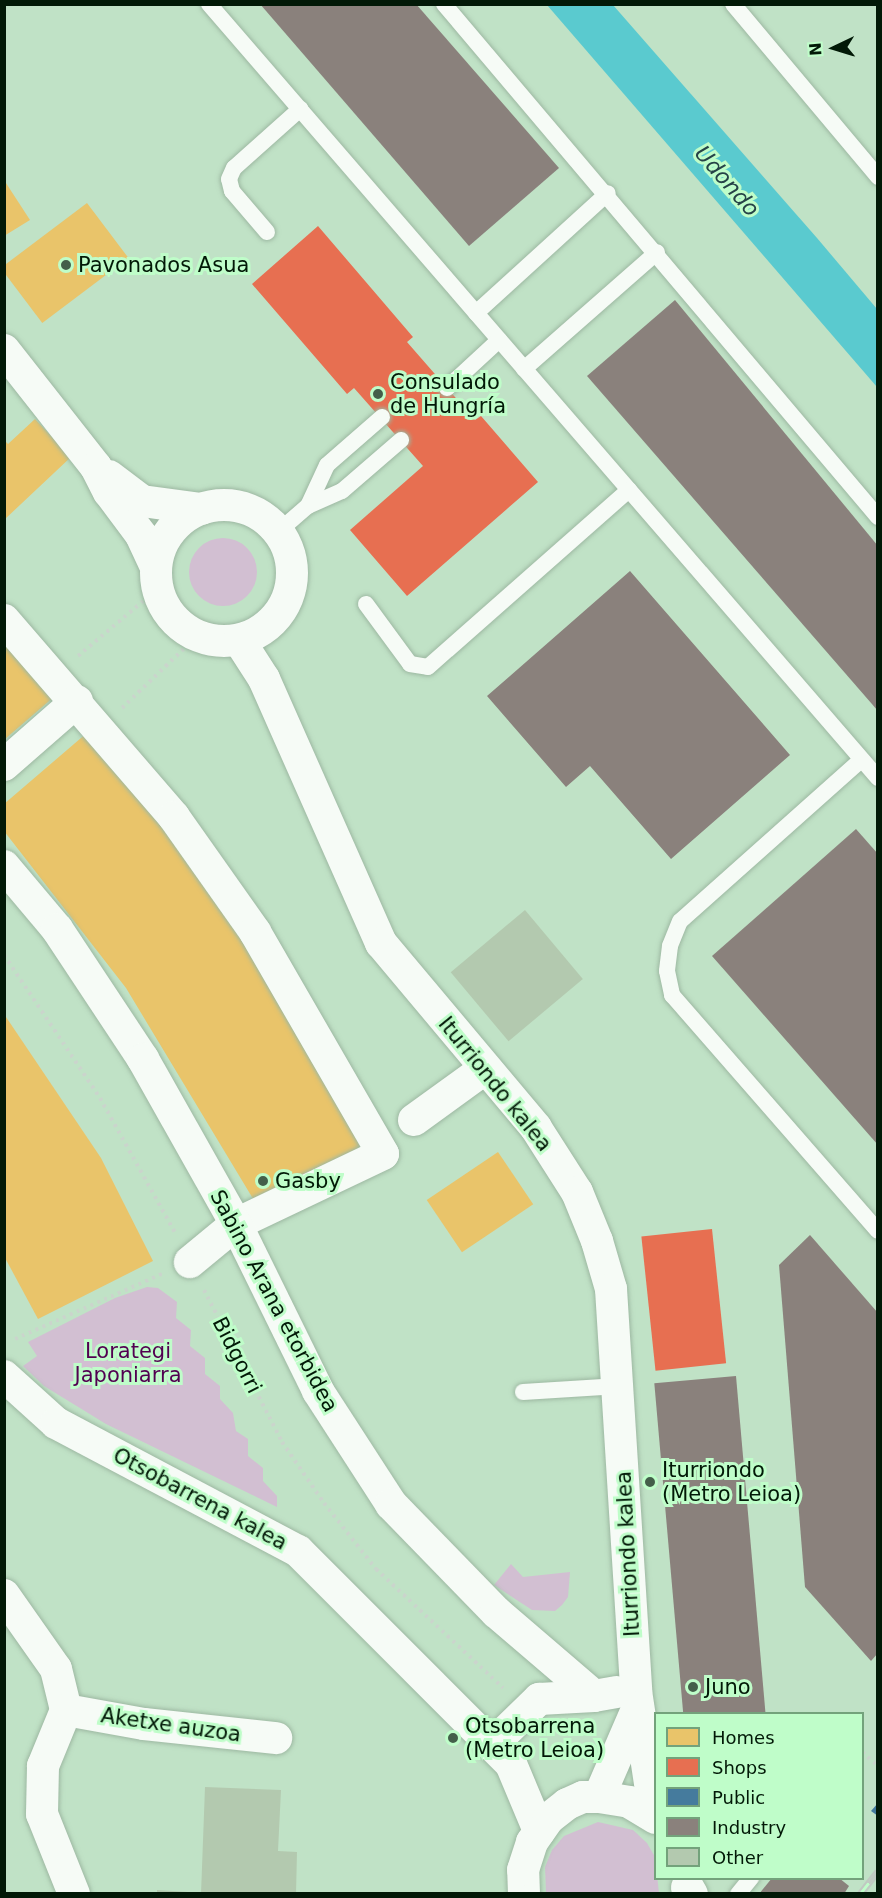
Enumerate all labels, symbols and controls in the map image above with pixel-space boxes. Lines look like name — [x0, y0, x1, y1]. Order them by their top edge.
north arrow — [804, 18, 864, 78]
text: N — [806, 42, 825, 57]
water label: Udondo — [689, 140, 765, 222]
place label: Pavonados Asua — [78, 252, 249, 278]
marker: Pavonados Asua — [59, 258, 73, 272]
place label: Consulado de Hungría — [390, 369, 506, 419]
marker: Consulado de Hungría — [371, 387, 385, 401]
street label: Iturriondo kalea — [433, 1012, 557, 1156]
place label: Gasby — [275, 1168, 341, 1194]
marker: Gasby — [256, 1174, 270, 1188]
street label: Sabino Arana etorbidea — [205, 1186, 343, 1416]
street label: Bidgorri — [207, 1313, 267, 1397]
park label: Lorategi Japoniarra — [74, 1338, 182, 1388]
street label: Otsobarrena kalea — [109, 1443, 291, 1555]
place label: Iturriondo (Metro Leioa) — [662, 1457, 801, 1507]
street label: Iturriondo kalea — [611, 1471, 645, 1637]
marker: Iturriondo (Metro Leioa) — [643, 1475, 657, 1489]
place label: Juno — [705, 1674, 751, 1700]
marker: Juno — [686, 1680, 700, 1694]
street label: Aketxe auzoa — [99, 1703, 243, 1747]
legend — [654, 1712, 864, 1880]
place label: Otsobarrena (Metro Leioa) — [465, 1713, 604, 1763]
text: Homes — [712, 1727, 775, 1748]
marker: Otsobarrena (Metro Leioa) — [446, 1731, 460, 1745]
text: Shops — [712, 1757, 767, 1778]
text: Public — [712, 1787, 765, 1808]
text: Industry — [712, 1817, 786, 1838]
text: Other — [712, 1847, 763, 1868]

